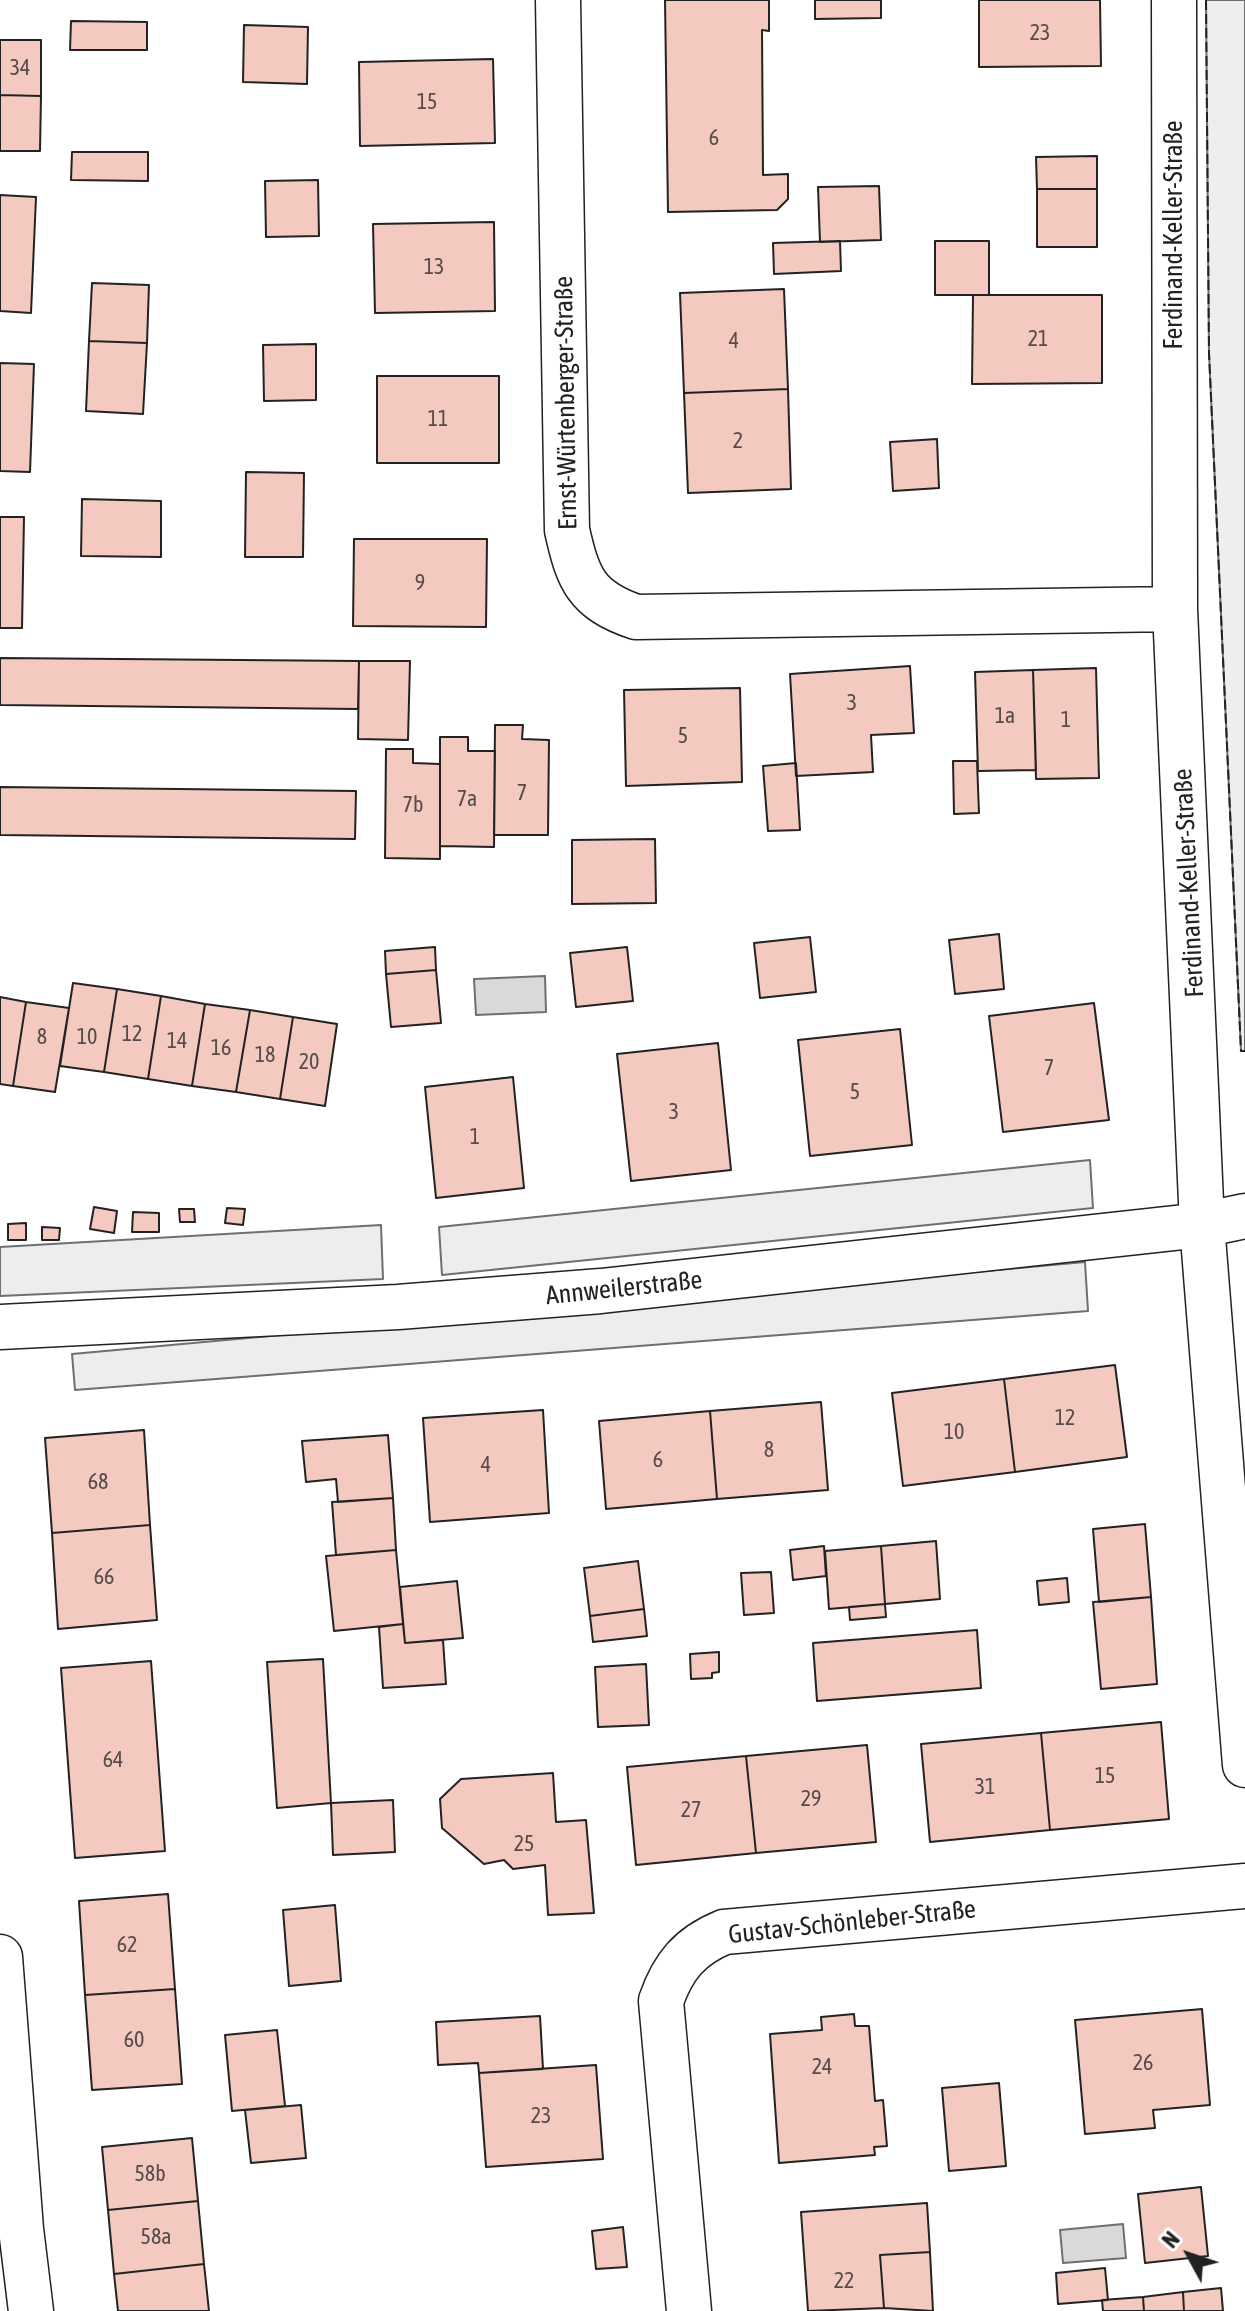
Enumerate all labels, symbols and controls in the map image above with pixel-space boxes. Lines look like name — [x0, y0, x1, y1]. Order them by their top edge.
house number: 23 — [1030, 20, 1050, 46]
house number: 34 — [10, 55, 30, 81]
house number: 15 — [417, 89, 437, 115]
street label: Ferdinand-Keller-Straße — [1158, 120, 1190, 350]
house number: 6 — [709, 125, 719, 151]
house number: 13 — [424, 254, 444, 280]
street label: Ernst-Würtenberger-Straße — [548, 276, 584, 530]
house number: 21 — [1028, 326, 1048, 352]
house number: 4 — [729, 328, 739, 354]
house number: 11 — [428, 406, 448, 432]
house number: 2 — [733, 428, 743, 454]
house number: 9 — [415, 570, 425, 596]
house number: 3 — [847, 690, 857, 716]
house number: 1a — [995, 703, 1015, 729]
house number: 1 — [1061, 707, 1071, 733]
house number: 5 — [678, 723, 688, 749]
street label: Ferdinand-Keller-Straße — [1167, 768, 1211, 998]
house number: 7 — [517, 780, 527, 806]
house number: 7a — [457, 786, 477, 812]
house number: 7b — [403, 792, 423, 818]
house number: 12 — [122, 1021, 142, 1047]
house number: 8 — [37, 1024, 47, 1050]
house number: 10 — [77, 1024, 97, 1050]
house number: 14 — [167, 1028, 187, 1054]
house number: 16 — [211, 1035, 231, 1061]
house number: 18 — [255, 1042, 275, 1068]
house number: 20 — [299, 1049, 319, 1075]
house number: 7 — [1044, 1055, 1054, 1081]
house number: 5 — [850, 1079, 860, 1105]
house number: 3 — [669, 1099, 679, 1125]
house number: 1 — [470, 1124, 480, 1150]
street label: Annweilerstraße — [544, 1264, 704, 1312]
house number: 12 — [1055, 1405, 1075, 1431]
house number: 10 — [944, 1419, 964, 1445]
house number: 8 — [764, 1437, 774, 1463]
house number: 6 — [653, 1447, 663, 1473]
house number: 4 — [481, 1452, 491, 1478]
house number: 68 — [88, 1469, 108, 1495]
house number: 66 — [94, 1564, 114, 1590]
house number: 64 — [103, 1747, 123, 1773]
house number: 15 — [1095, 1763, 1115, 1789]
house number: 31 — [975, 1774, 995, 1800]
house number: 29 — [801, 1786, 821, 1812]
house number: 27 — [681, 1797, 701, 1823]
house number: 25 — [514, 1831, 534, 1857]
street label: Gustav-Schönleber-Straße — [727, 1893, 977, 1951]
house number: 62 — [117, 1932, 137, 1958]
house number: 60 — [124, 2027, 144, 2053]
house number: 26 — [1133, 2050, 1153, 2076]
house number: 24 — [812, 2054, 832, 2080]
house number: 23 — [531, 2103, 551, 2129]
house number: 58b — [134, 2161, 166, 2187]
north arrow — [1149, 2215, 1229, 2295]
house number: 58a — [141, 2224, 171, 2250]
text: N — [1156, 2226, 1185, 2253]
house number: 22 — [834, 2268, 854, 2294]

